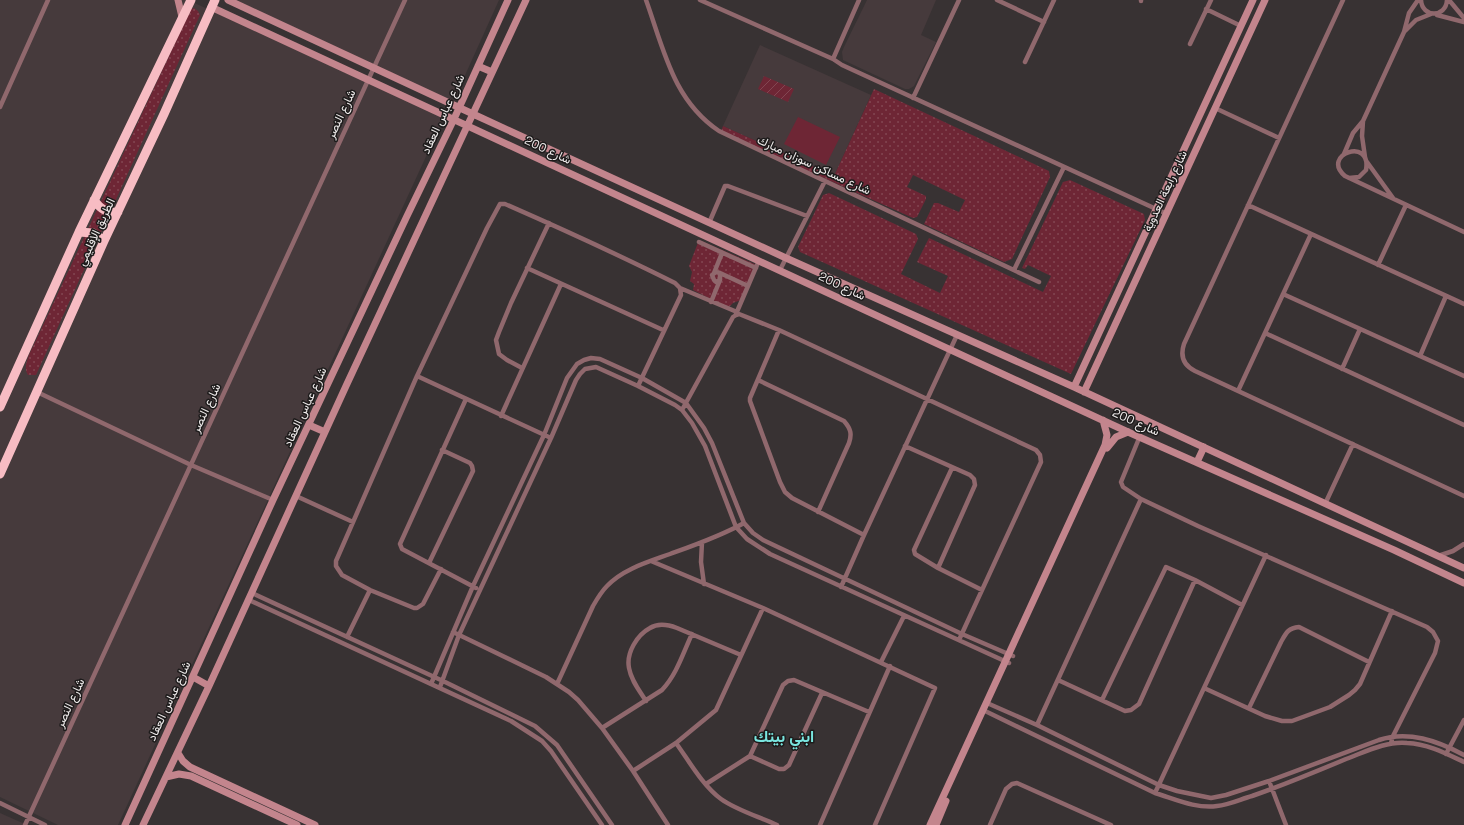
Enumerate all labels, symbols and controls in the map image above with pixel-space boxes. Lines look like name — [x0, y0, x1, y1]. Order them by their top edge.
street label: شارع عباس العقاد — [418, 72, 469, 157]
street label: شارع النصر — [322, 87, 360, 142]
street label: شارع 200 — [522, 132, 574, 169]
street label: شارع مساكن سوزان مبارك — [754, 132, 873, 199]
street label: شارع رابعة العدوية — [1139, 148, 1192, 235]
street label: الطريق الإقليمي — [73, 195, 121, 269]
street label: شارع 200 — [816, 268, 868, 305]
street label: شارع عباس العقاد — [280, 365, 331, 450]
street label: شارع النصر — [187, 381, 225, 436]
street label: شارع 200 — [1110, 405, 1162, 440]
street label: شارع عباس العقاد — [144, 659, 195, 744]
street label: شارع النصر — [51, 676, 89, 731]
district label: ابني بيتك — [754, 726, 814, 750]

